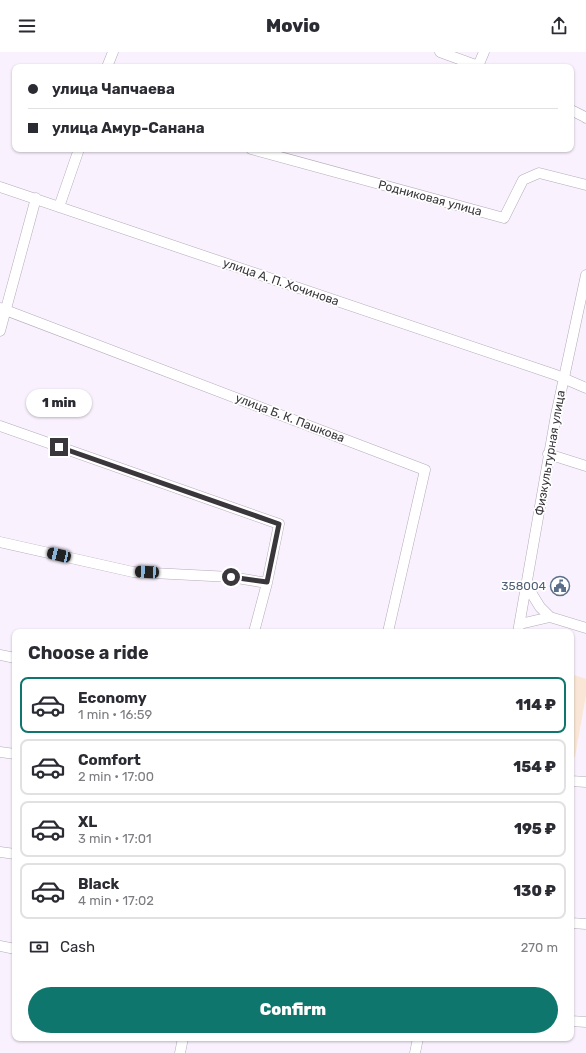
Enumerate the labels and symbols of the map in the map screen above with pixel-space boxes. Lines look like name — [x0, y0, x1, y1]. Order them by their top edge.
street label: Родниковая улица — [377, 177, 483, 219]
street label: улица А. П. Хочинова — [221, 256, 341, 308]
callout: 1 min — [26, 389, 92, 417]
street label: Физкультурная улица — [532, 389, 568, 517]
street label: улица Б. К. Пашкова — [233, 391, 347, 445]
route end — [50, 438, 68, 456]
car — [46, 546, 72, 564]
car — [135, 565, 159, 579]
route start — [222, 568, 240, 586]
public building icon: 358004 — [549, 575, 571, 597]
place label: 358004 — [501, 579, 547, 593]

